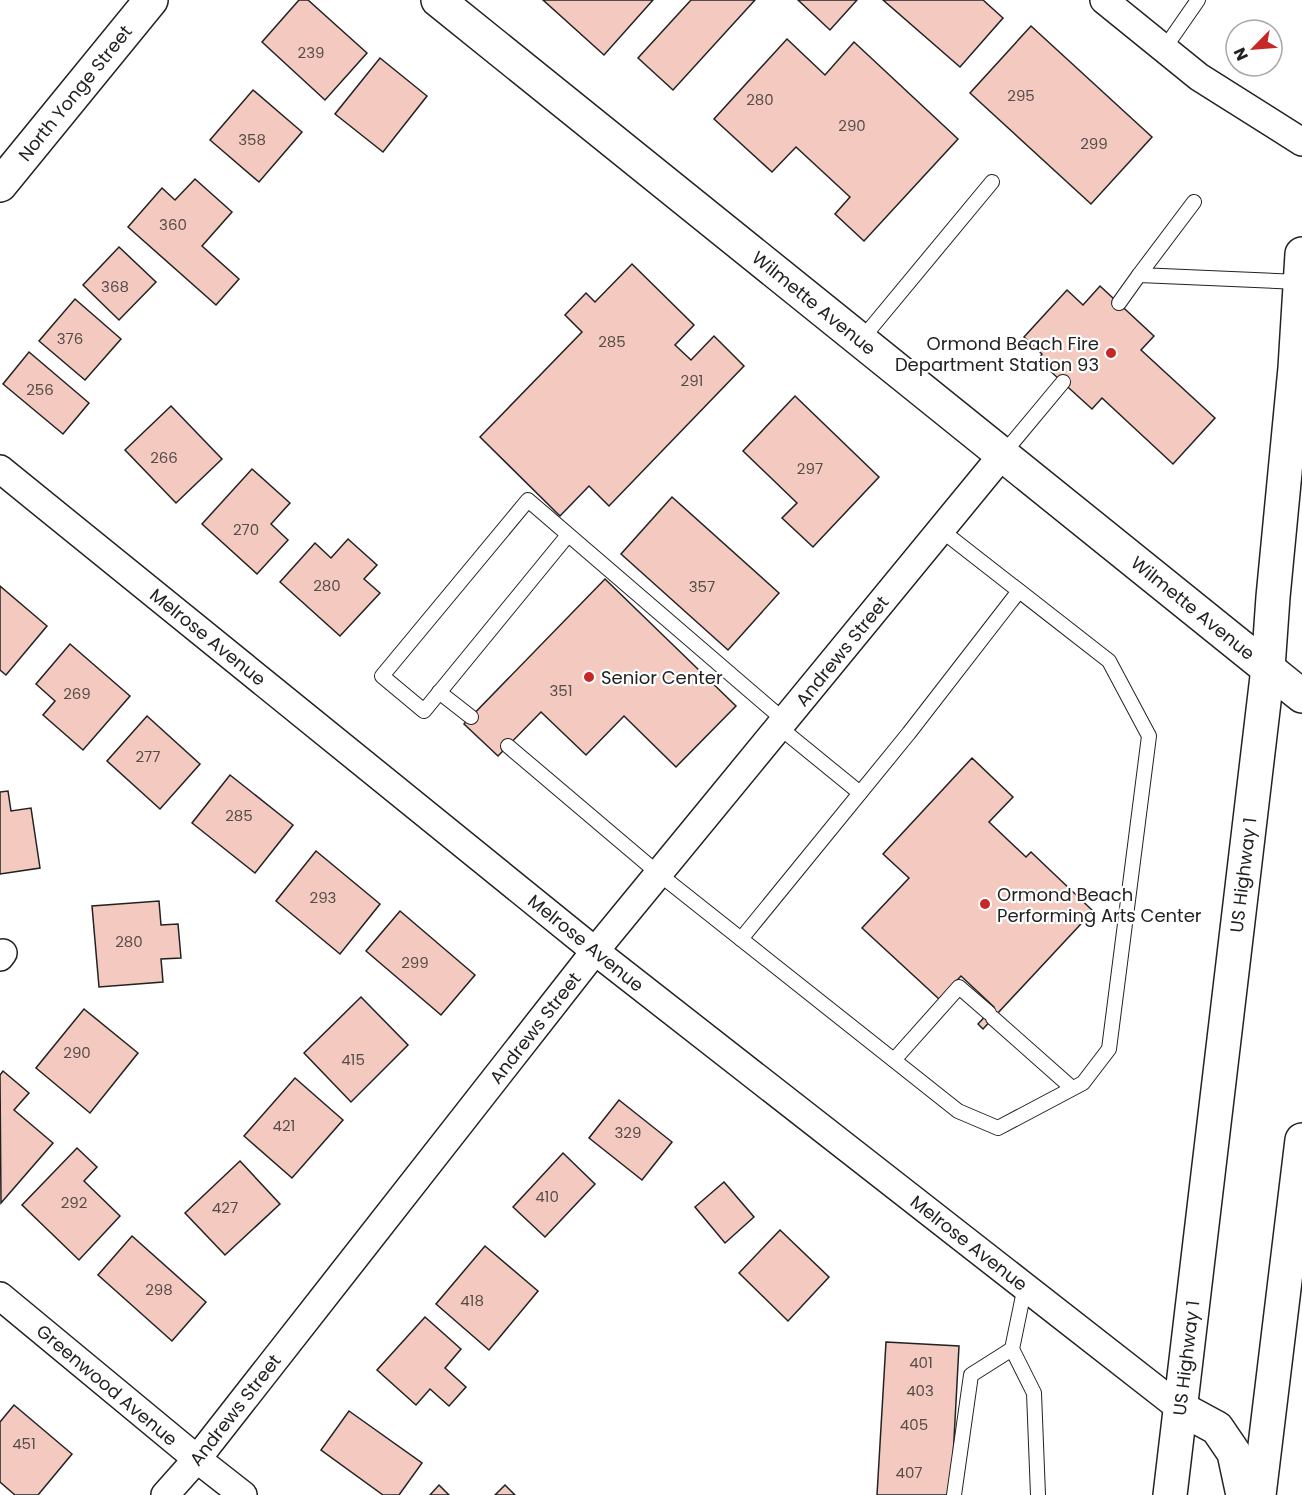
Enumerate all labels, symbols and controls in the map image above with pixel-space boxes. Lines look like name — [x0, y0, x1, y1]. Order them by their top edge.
north arrow — [1224, 18, 1284, 78]
street label: North Yonge Street — [12, 20, 138, 166]
house number: 239 — [298, 42, 324, 63]
text: N — [1228, 44, 1254, 64]
house number: 295 — [1007, 85, 1035, 106]
house number: 280 — [746, 89, 774, 110]
house number: 290 — [838, 115, 866, 136]
house number: 358 — [238, 129, 266, 150]
house number: 299 — [1080, 133, 1108, 154]
house number: 360 — [159, 214, 187, 235]
street label: Wilmette Avenue — [747, 245, 881, 361]
house number: 368 — [101, 276, 129, 297]
house number: 376 — [57, 328, 83, 349]
house number: 285 — [598, 331, 626, 352]
place label: Ormond Beach Fire Department Station 93 — [895, 331, 1099, 377]
marker: Ormond Beach Fire Department Station 93 — [1104, 346, 1118, 360]
house number: 291 — [681, 370, 703, 391]
house number: 256 — [26, 379, 54, 400]
house number: 266 — [150, 447, 178, 468]
house number: 297 — [797, 458, 823, 479]
house number: 270 — [233, 519, 259, 540]
street label: Wilmette Avenue — [1126, 550, 1260, 666]
house number: 280 — [313, 575, 341, 596]
house number: 357 — [689, 576, 715, 597]
street label: Melrose Avenue — [145, 583, 271, 691]
street label: Andrews Street — [790, 591, 894, 711]
place label: Senior Center — [601, 665, 723, 690]
marker: Senior Center — [582, 670, 596, 684]
house number: 351 — [549, 680, 573, 701]
house number: 269 — [63, 683, 91, 704]
house number: 277 — [135, 746, 161, 767]
house number: 285 — [225, 805, 253, 826]
street label: US Highway 1 — [1224, 816, 1262, 934]
place label: Ormond Beach Performing Arts Center — [997, 882, 1202, 928]
house number: 293 — [310, 887, 336, 908]
street label: Melrose Avenue — [523, 889, 649, 997]
marker: Ormond Beach Performing Arts Center — [978, 897, 992, 911]
house number: 280 — [115, 931, 143, 952]
house number: 299 — [401, 952, 429, 973]
street label: Andrews Street — [483, 967, 587, 1089]
house number: 290 — [63, 1042, 91, 1063]
house number: 415 — [341, 1049, 365, 1070]
house number: 421 — [273, 1115, 295, 1136]
house number: 329 — [615, 1122, 641, 1143]
house number: 410 — [535, 1186, 559, 1207]
street label: Melrose Avenue — [905, 1189, 1033, 1297]
house number: 292 — [61, 1192, 87, 1213]
house number: 427 — [212, 1197, 238, 1218]
house number: 298 — [145, 1279, 173, 1300]
house number: 418 — [460, 1290, 484, 1311]
street label: US Highway 1 — [1167, 1299, 1205, 1417]
street label: Greenwood Avenue — [31, 1319, 183, 1451]
street label: Andrews Street — [183, 1349, 287, 1471]
house number: 401 — [909, 1352, 933, 1373]
house number: 403 — [906, 1380, 934, 1401]
house number: 405 — [900, 1414, 928, 1435]
house number: 451 — [12, 1433, 36, 1454]
house number: 407 — [895, 1462, 923, 1483]

